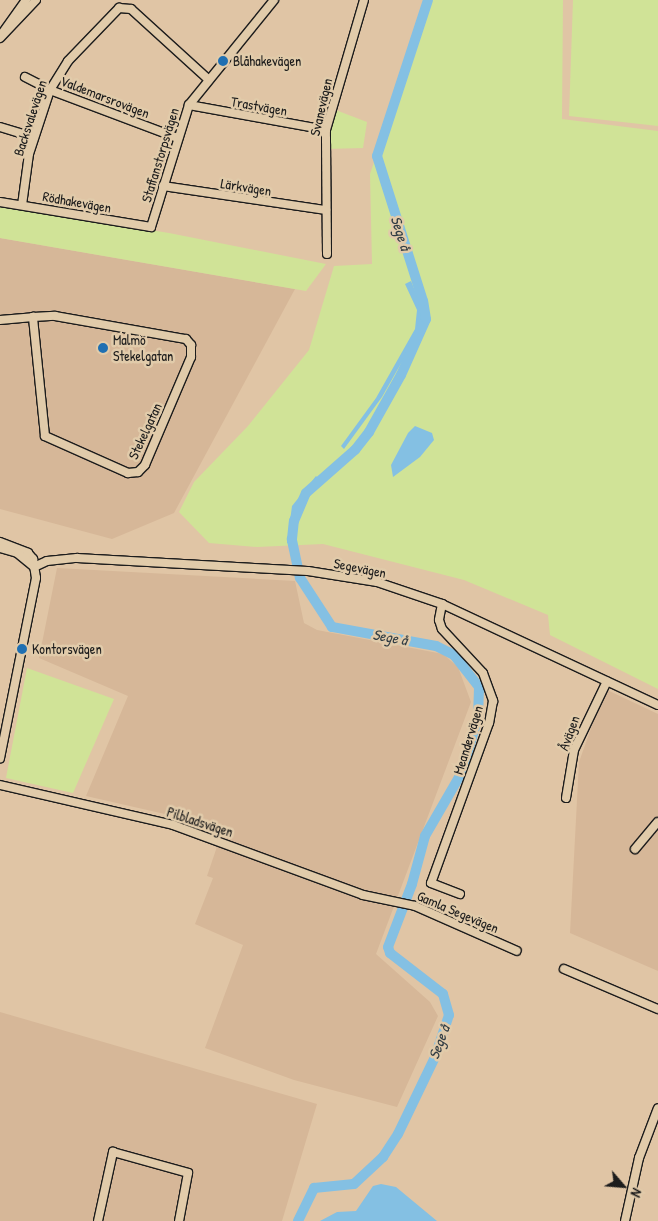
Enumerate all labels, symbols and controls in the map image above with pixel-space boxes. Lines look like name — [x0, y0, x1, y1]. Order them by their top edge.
place label: Blåhakevägen — [233, 53, 301, 69]
marker: Blåhakevägen — [217, 55, 229, 67]
street label: Valdemarsrovägen — [58, 72, 152, 122]
street label: Svanevägen — [306, 77, 336, 137]
street label: Backsvalevägen — [10, 78, 50, 158]
street label: Trastvägen — [230, 93, 288, 119]
street label: Staffanstorpsvägen — [138, 106, 182, 204]
street label: Lärkvägen — [219, 175, 273, 199]
street label: Rödhakevägen — [41, 188, 113, 216]
water label: Sege å — [387, 214, 415, 252]
place label: Malmö Stekelgatan — [113, 332, 173, 364]
marker: Malmö Stekelgatan — [97, 342, 109, 354]
street label: Stekelgatan — [125, 400, 165, 462]
street label: Segevägen — [332, 555, 388, 581]
water label: Sege å — [371, 625, 409, 649]
place label: Kontorsvägen — [32, 641, 102, 657]
marker: Kontorsvägen — [16, 643, 28, 655]
street label: Meandervägen — [450, 703, 486, 777]
street label: Åvägen — [555, 713, 583, 753]
street label: Pilbladsvägen — [165, 803, 235, 841]
street label: Gamla Segevägen — [415, 887, 501, 937]
water label: Sege å — [425, 1023, 453, 1061]
north arrow — [598, 1161, 648, 1211]
text: N — [627, 1185, 647, 1201]

